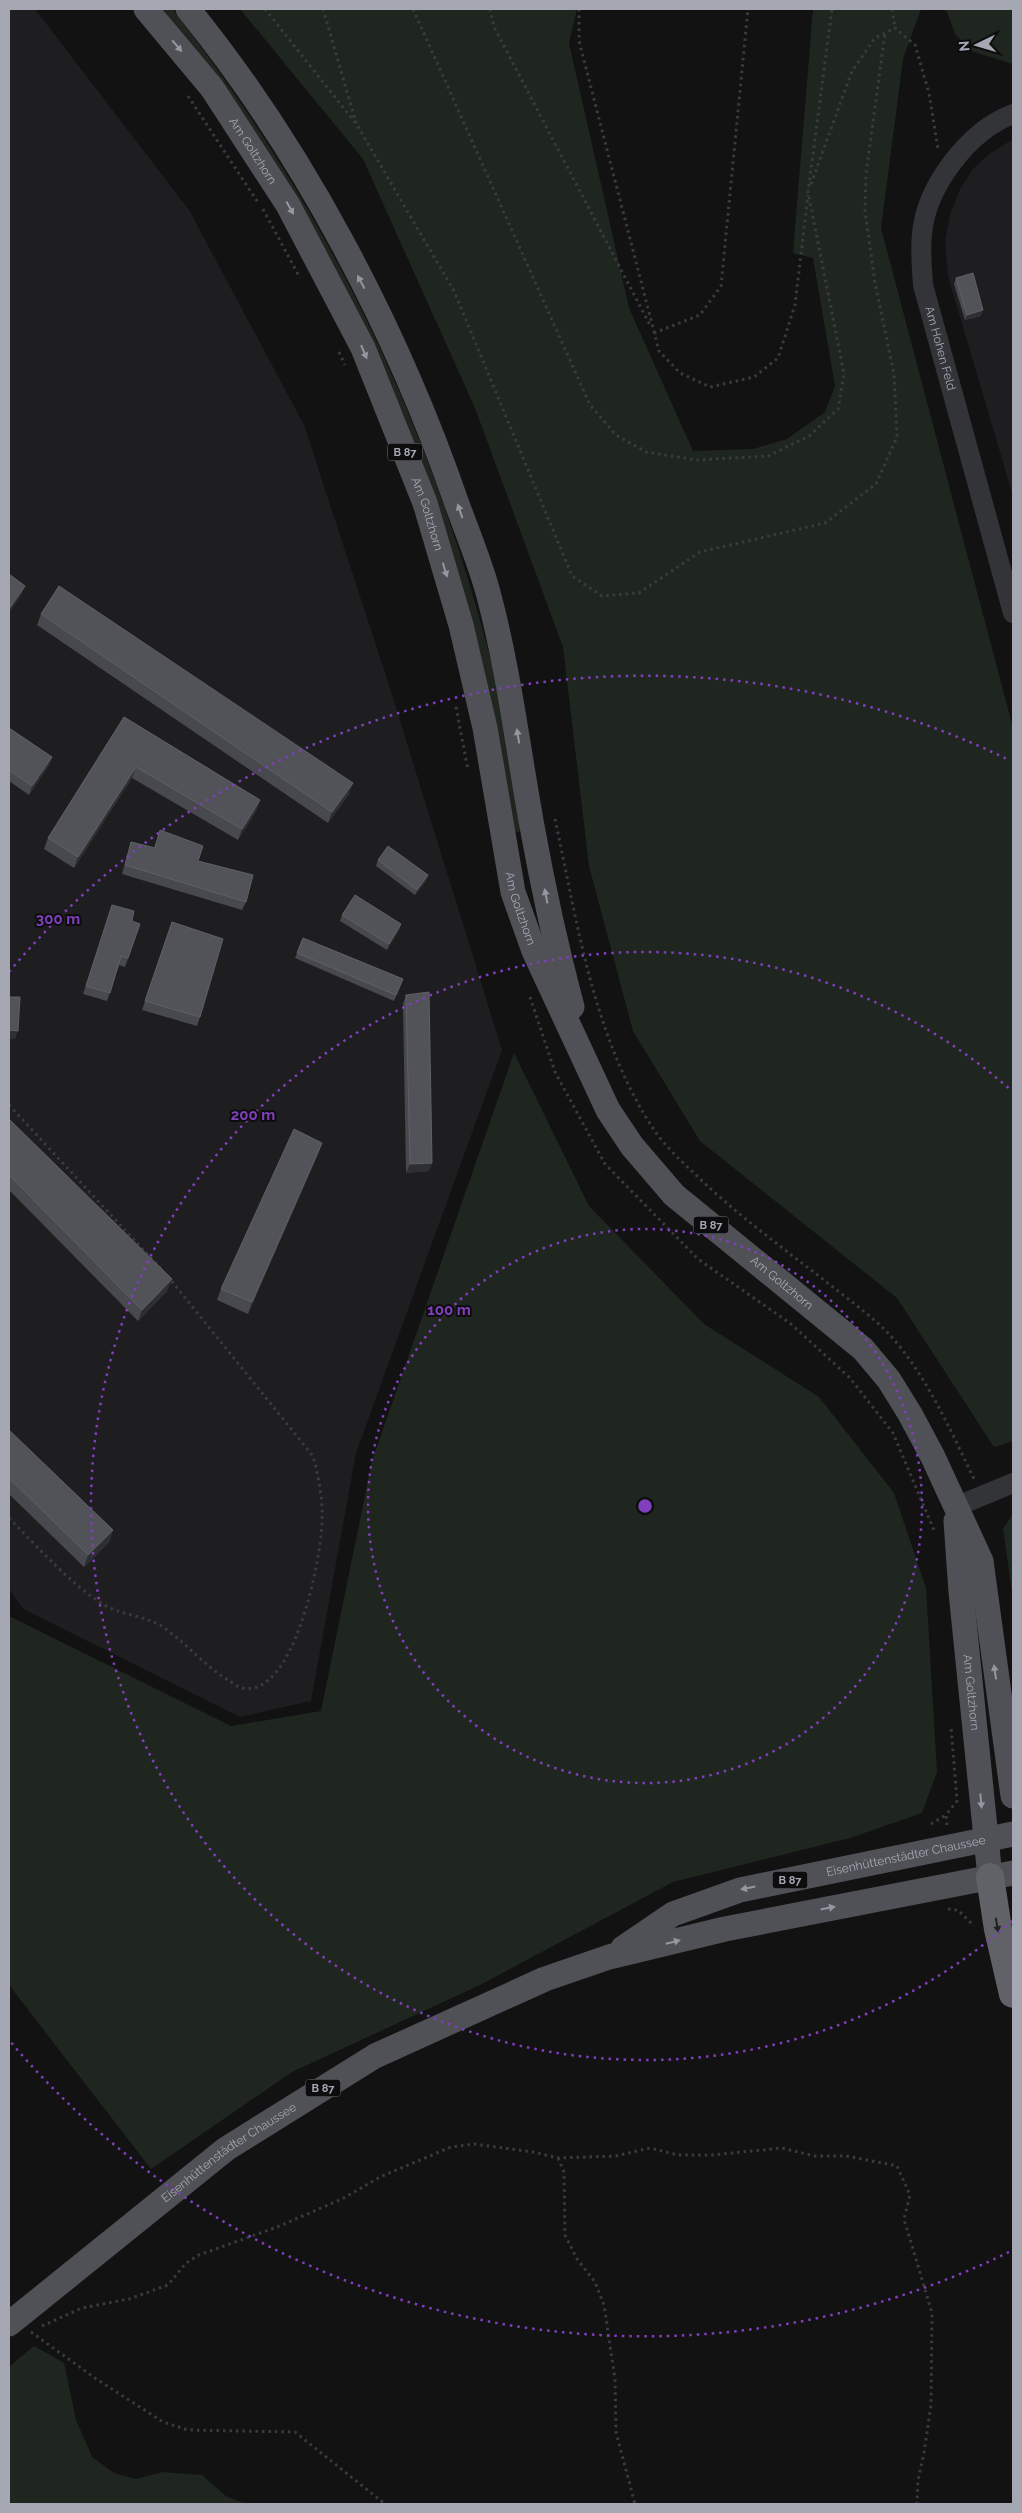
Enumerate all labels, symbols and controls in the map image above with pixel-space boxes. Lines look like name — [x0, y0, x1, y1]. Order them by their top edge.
north arrow — [952, 20, 1002, 70]
one-way arrow — [171, 40, 182, 53]
text: N — [956, 40, 972, 52]
street label: Am Goltzhorn — [226, 115, 280, 187]
one-way arrow — [285, 201, 294, 215]
one-way arrow — [357, 275, 365, 289]
street label: Am Hohen Feld — [922, 305, 959, 392]
one-way arrow — [361, 345, 369, 359]
road number: B 87 — [388, 444, 422, 461]
street label: Am Goltzhorn — [408, 475, 446, 552]
one-way arrow — [456, 504, 463, 519]
one-way arrow — [442, 563, 450, 578]
one-way arrow — [513, 728, 521, 744]
street label: Am Goltzhorn — [503, 871, 538, 947]
one-way arrow — [542, 888, 550, 904]
text: 300 m — [36, 910, 80, 928]
text: 200 m — [231, 1106, 275, 1124]
road number: B 87 — [694, 1216, 728, 1234]
street label: Am Goltzhorn — [748, 1253, 816, 1312]
text: 100 m — [427, 1301, 471, 1319]
centre of rings — [636, 1497, 654, 1515]
street label: Am Goltzhorn — [960, 1654, 982, 1731]
one-way arrow — [991, 1664, 999, 1680]
one-way arrow — [977, 1793, 985, 1809]
street label: Eisenhüttenstädter Chaussee — [825, 1833, 987, 1879]
road number: B 87 — [772, 1872, 808, 1888]
one-way arrow — [740, 1885, 756, 1893]
one-way arrow — [820, 1904, 836, 1912]
one-way arrow — [994, 1917, 1002, 1933]
one-way arrow — [666, 1938, 681, 1946]
road number: B 87 — [306, 2080, 340, 2096]
street label: Eisenhüttenstädter Chaussee — [159, 2100, 299, 2205]

